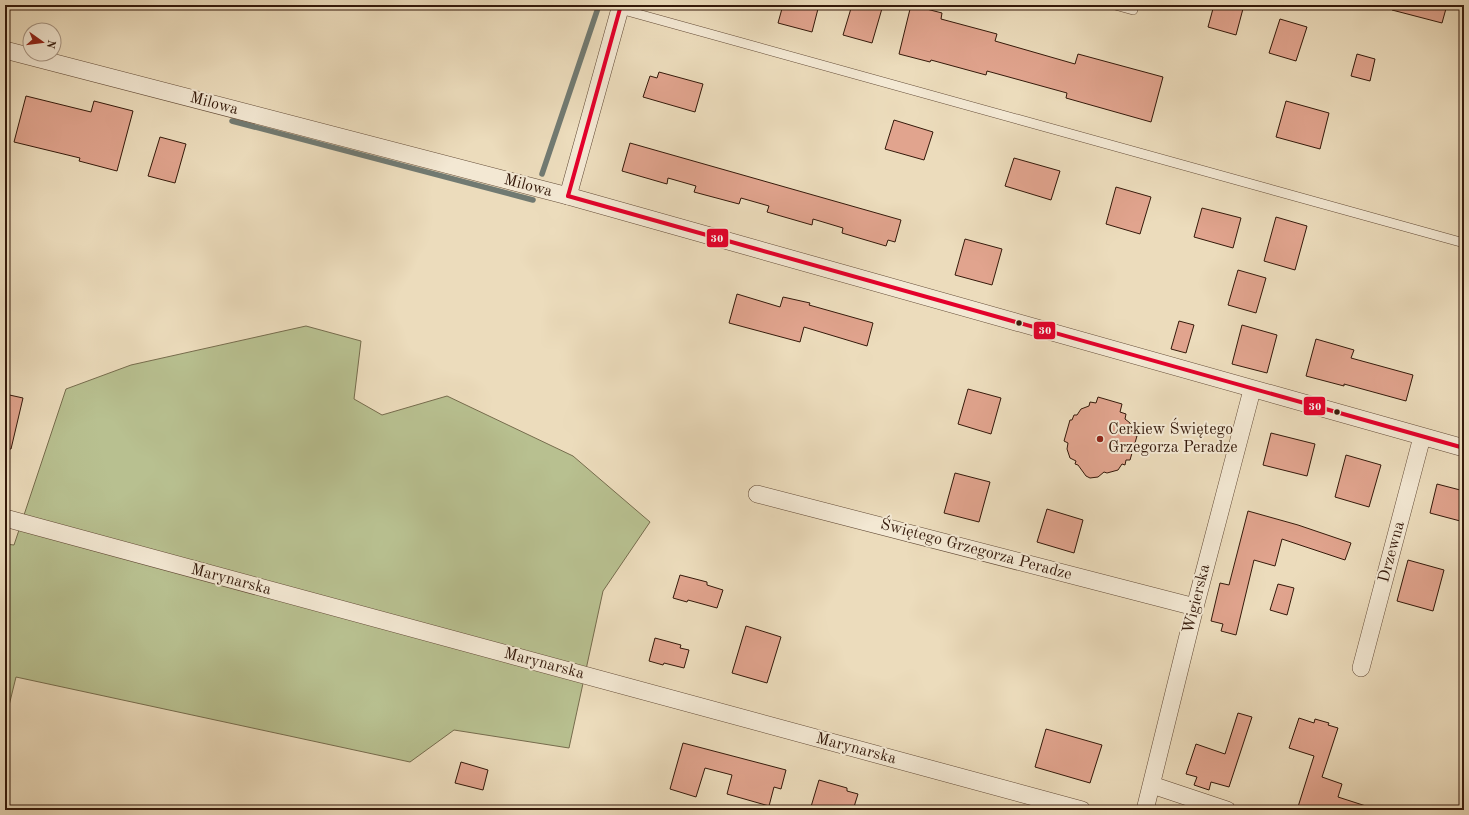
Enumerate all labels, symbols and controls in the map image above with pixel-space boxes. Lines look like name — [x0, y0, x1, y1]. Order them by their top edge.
north arrow — [22, 22, 62, 62]
text: N — [44, 39, 57, 50]
street label: Milowa — [188, 90, 240, 118]
street label: Milowa — [502, 172, 554, 200]
line badge: 30 — [706, 228, 729, 248]
text: 30 — [711, 234, 723, 245]
unlabelled marker — [1014, 318, 1024, 328]
line badge: 30 — [1033, 321, 1056, 340]
text: 30 — [1039, 326, 1051, 337]
line badge: 30 — [1303, 396, 1326, 416]
text: 30 — [1309, 402, 1321, 413]
unlabelled marker — [1332, 407, 1342, 417]
place label: Cerkiew Świętego Grzegorza Peradze — [1108, 417, 1238, 456]
marker: Cerkiew Świętego Grzegorza Peradze — [1095, 434, 1105, 444]
street label: Świętego Grzegorza Peradze — [878, 512, 1075, 583]
street label: Drzewna — [1376, 520, 1408, 584]
street label: Marynarska — [189, 562, 273, 598]
street label: Wigierska — [1181, 563, 1213, 635]
street label: Marynarska — [502, 646, 586, 682]
street label: Marynarska — [814, 731, 898, 767]

